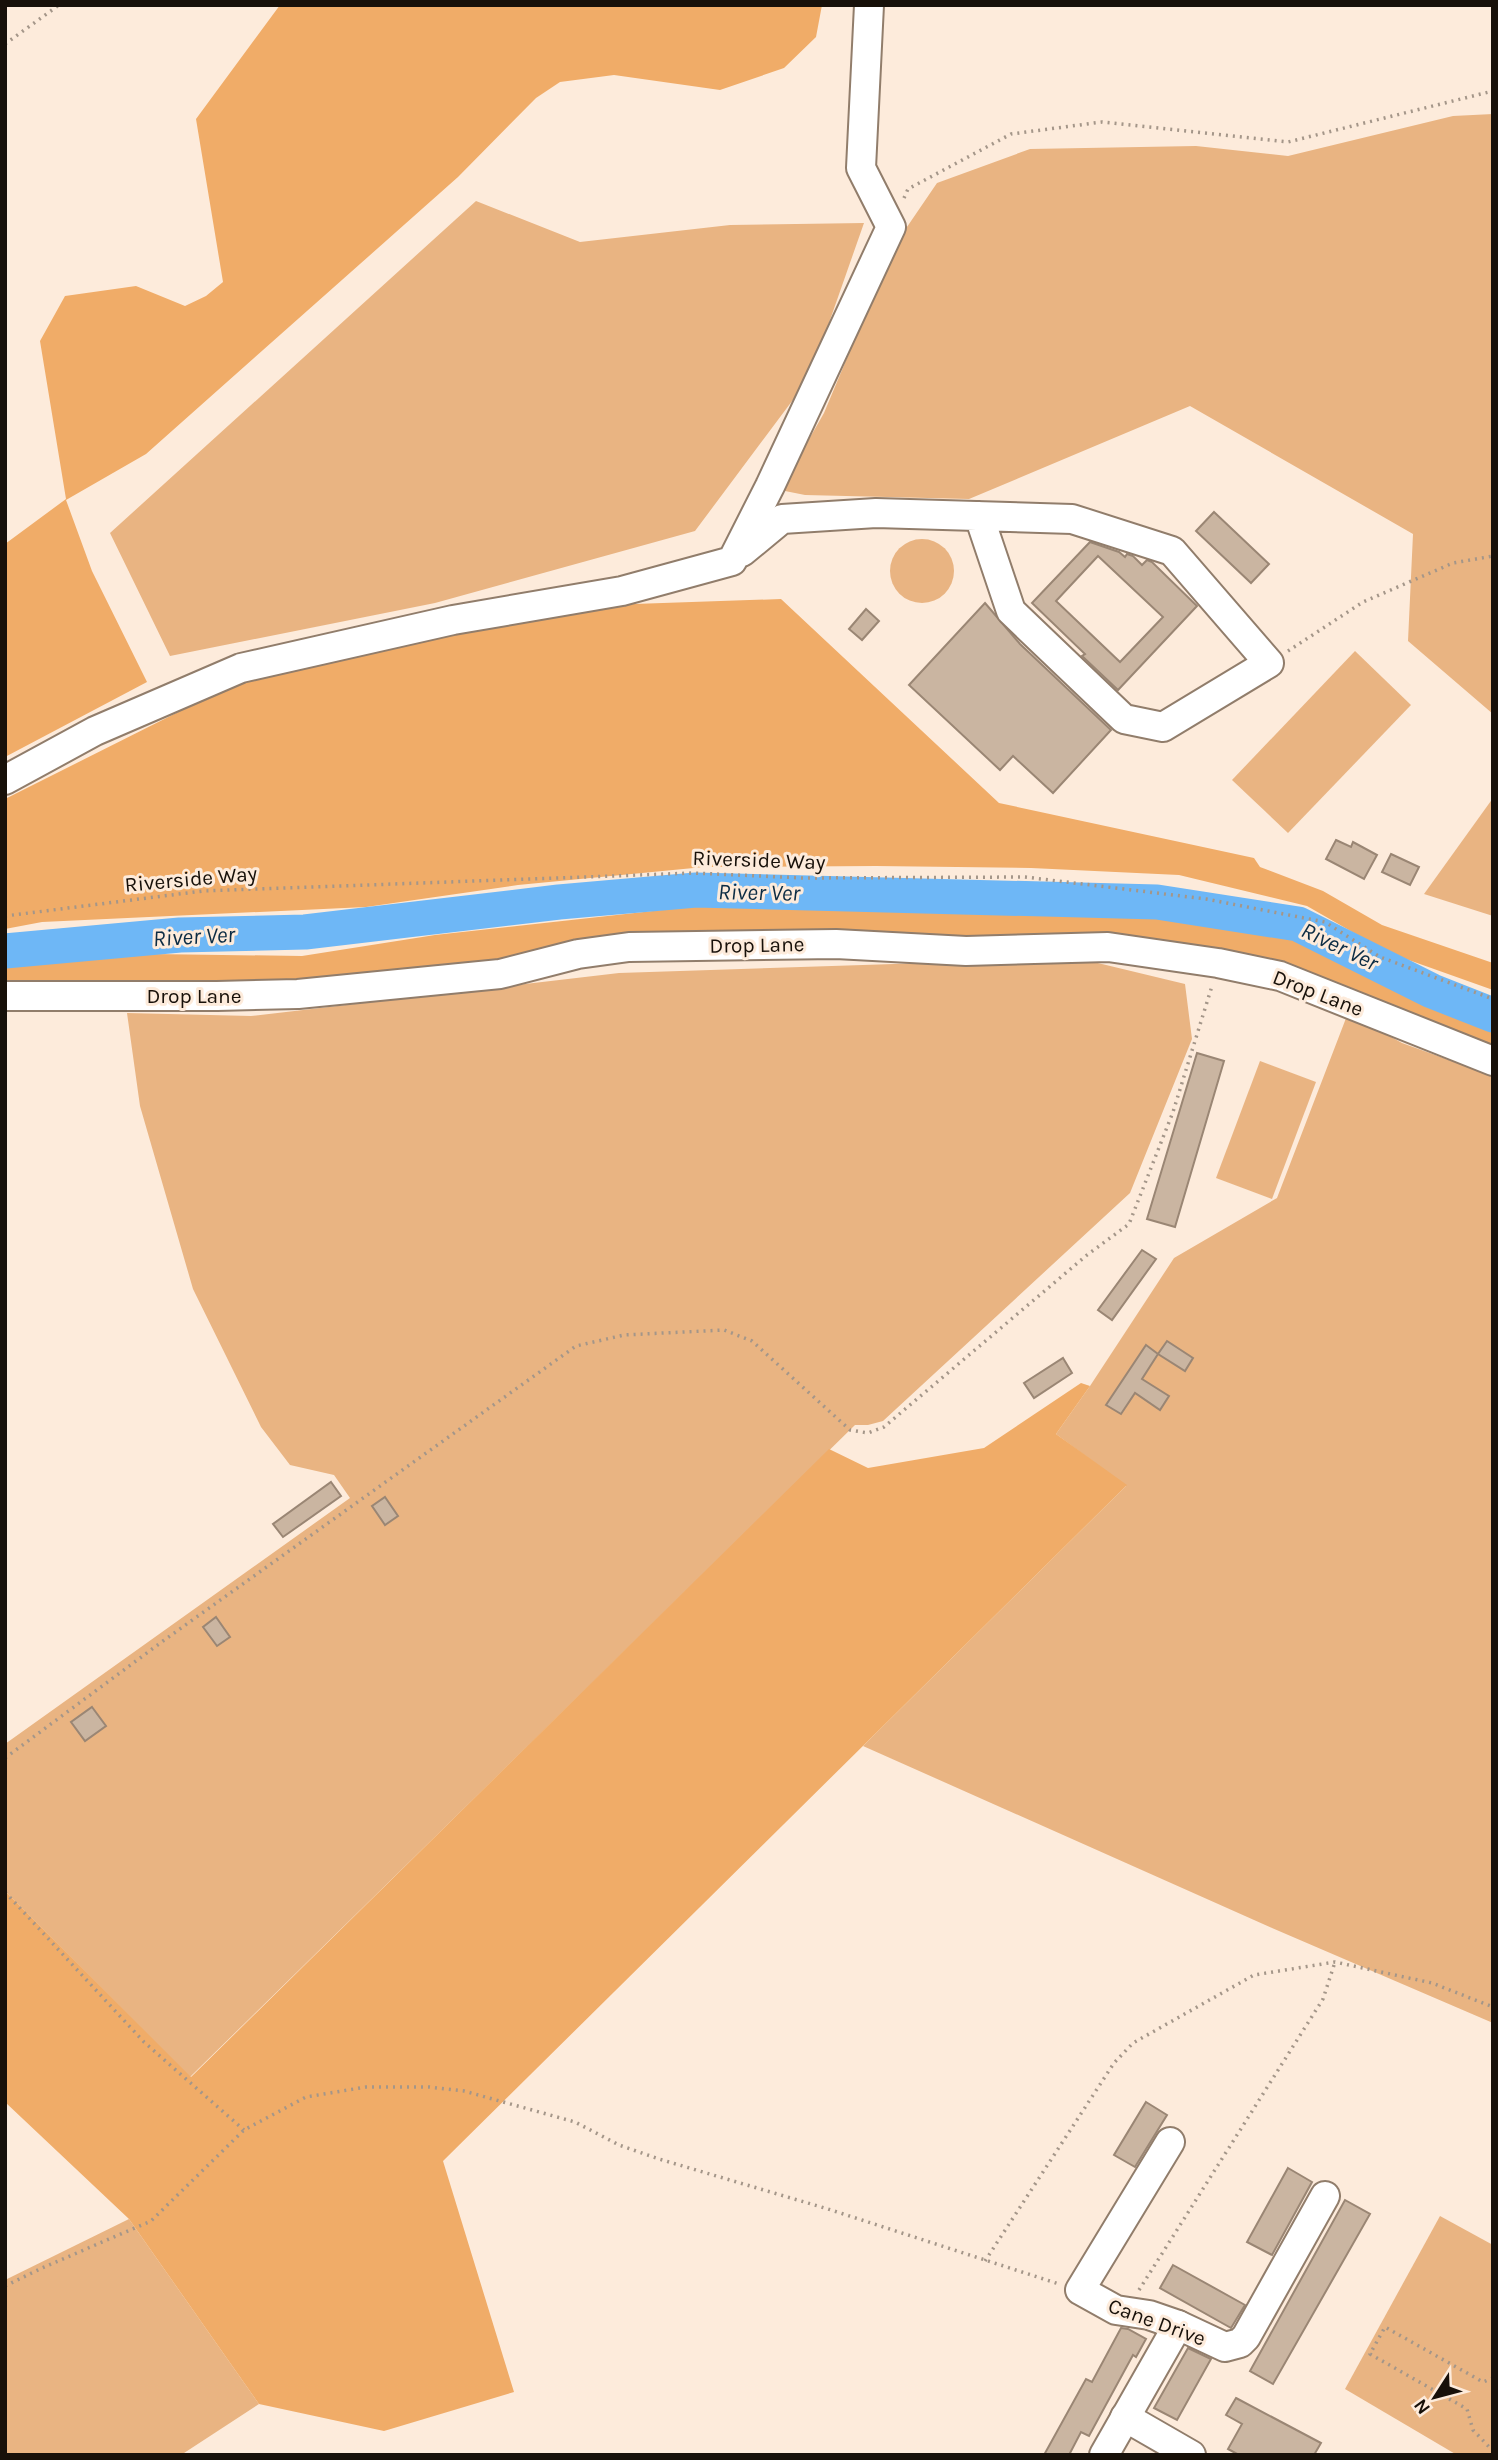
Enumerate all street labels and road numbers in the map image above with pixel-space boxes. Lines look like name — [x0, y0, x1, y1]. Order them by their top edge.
street label: Riverside Way — [692, 846, 826, 874]
street label: Riverside Way — [124, 861, 259, 897]
street label: Drop Lane — [709, 932, 805, 958]
street label: Drop Lane — [1269, 965, 1367, 1021]
street label: Drop Lane — [146, 984, 242, 1008]
street label: Cane Drive — [1105, 2293, 1209, 2351]

